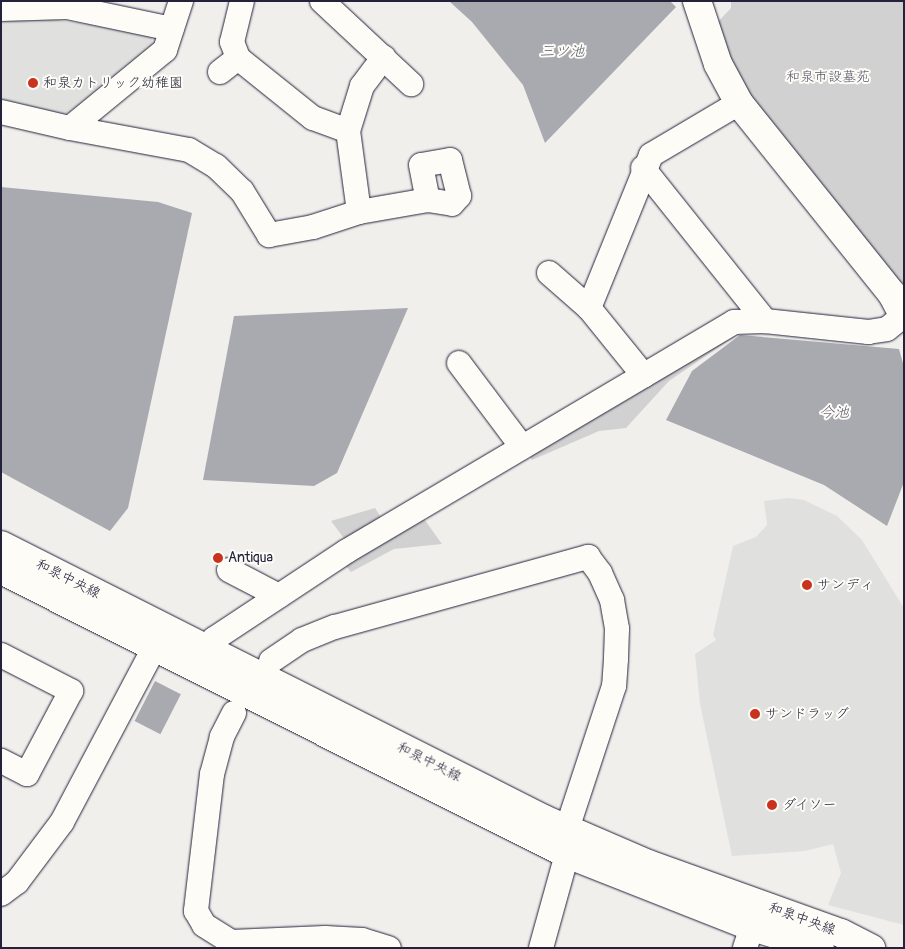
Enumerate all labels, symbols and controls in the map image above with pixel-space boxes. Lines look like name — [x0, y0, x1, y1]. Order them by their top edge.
water label: 三ツ池 — [540, 43, 584, 61]
park label: 和泉市設墓苑 — [786, 69, 870, 85]
place label: 和泉カトリック幼稚園 — [43, 75, 183, 91]
marker: 和泉カトリック幼稚園 — [27, 77, 39, 89]
water label: 今池 — [819, 404, 849, 422]
place label: Antiqua — [228, 550, 273, 566]
marker: Antiqua — [212, 552, 224, 564]
street label: 和泉中央線 — [33, 556, 103, 602]
place label: サンディ — [817, 577, 873, 593]
marker: サンディ — [801, 579, 813, 591]
place label: サンドラッグ — [765, 706, 849, 722]
marker: サンドラッグ — [749, 708, 761, 720]
street label: 和泉中央線 — [394, 739, 464, 785]
place label: ダイソー — [782, 797, 838, 813]
marker: ダイソー — [766, 799, 778, 811]
street label: 和泉中央線 — [766, 899, 838, 939]

